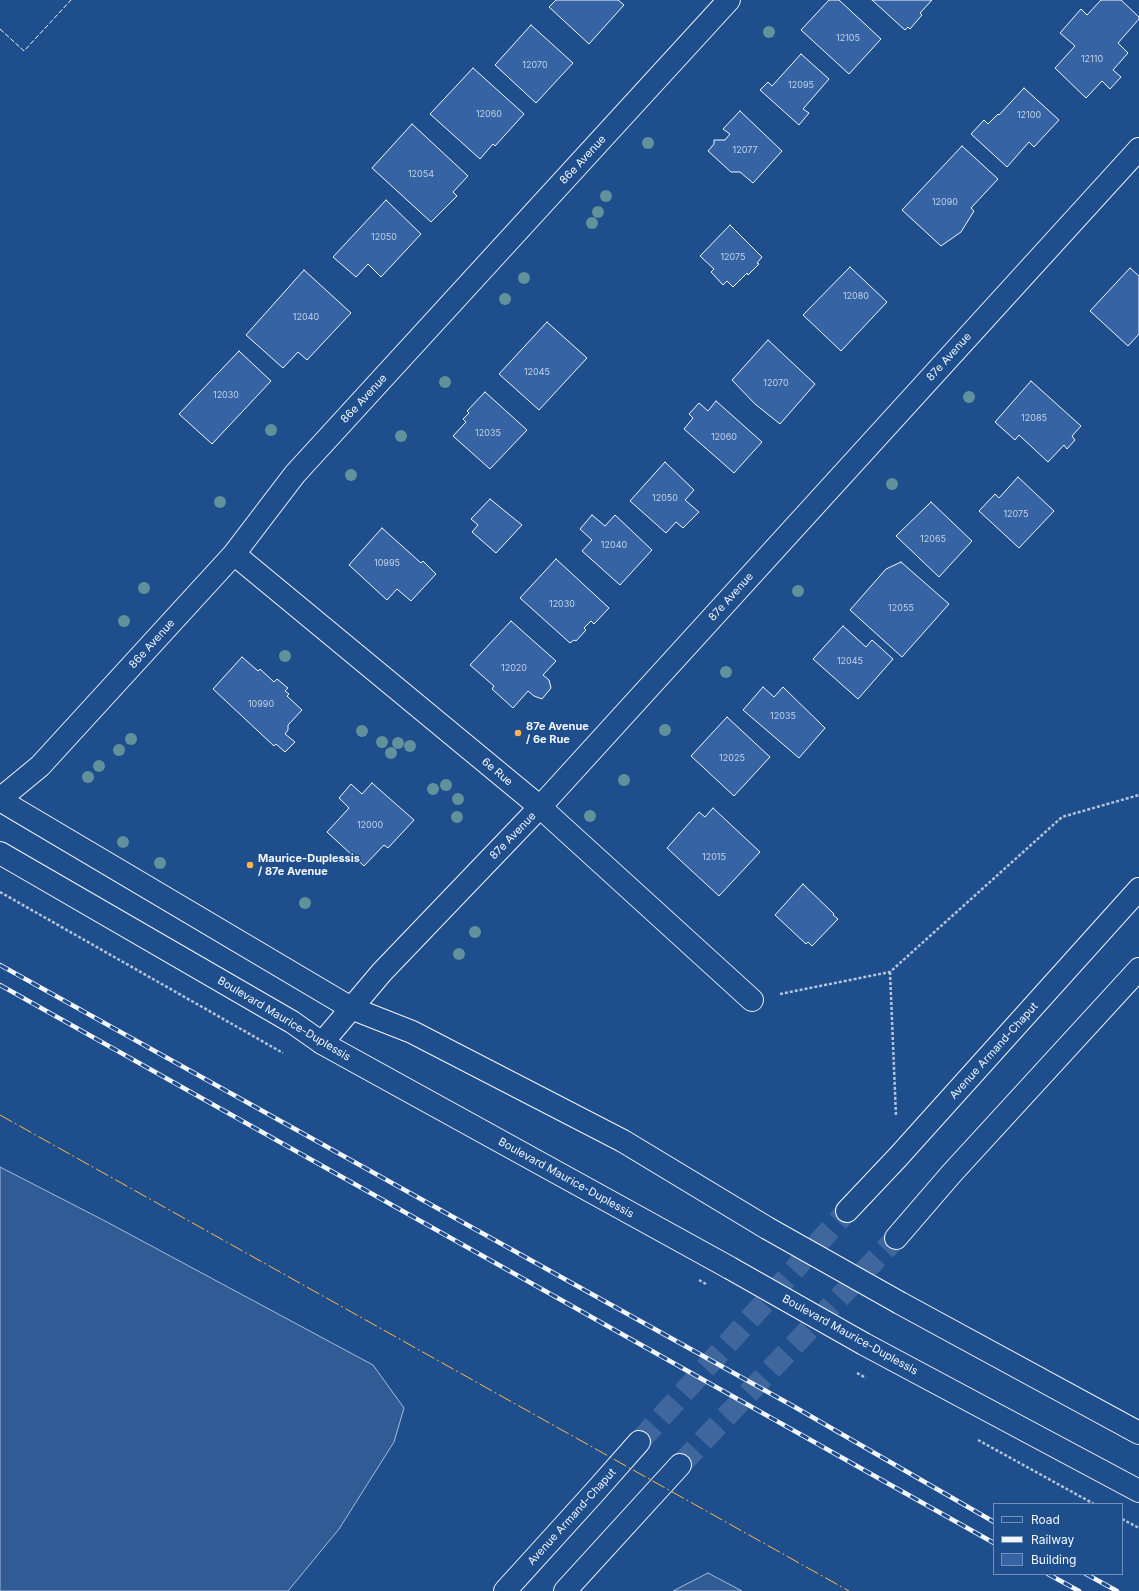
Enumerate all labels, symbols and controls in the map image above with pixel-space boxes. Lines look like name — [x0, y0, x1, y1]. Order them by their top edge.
house number: 12105 — [836, 33, 860, 43]
house number: 12110 — [1081, 54, 1103, 64]
house number: 12070 — [522, 60, 548, 70]
house number: 12095 — [788, 80, 814, 90]
house number: 12060 — [476, 109, 502, 119]
house number: 12100 — [1017, 110, 1041, 120]
street label: 86e Avenue — [557, 133, 609, 187]
house number: 12077 — [732, 145, 758, 155]
house number: 12054 — [408, 169, 434, 179]
house number: 12090 — [932, 197, 958, 207]
house number: 12050 — [371, 232, 397, 242]
house number: 12075 — [720, 252, 746, 262]
house number: 12080 — [843, 291, 869, 301]
house number: 12040 — [293, 312, 319, 322]
street label: 87e Avenue — [924, 330, 974, 384]
house number: 12045 — [524, 367, 550, 377]
street label: 86e Avenue — [338, 372, 390, 426]
house number: 12070 — [763, 378, 789, 388]
house number: 12030 — [213, 390, 239, 400]
house number: 12085 — [1021, 413, 1047, 423]
house number: 12035 — [475, 428, 501, 438]
house number: 12060 — [711, 432, 737, 442]
house number: 12050 — [652, 493, 678, 503]
house number: 12075 — [1003, 509, 1029, 519]
house number: 12065 — [920, 534, 946, 544]
house number: 12040 — [601, 540, 627, 550]
house number: 10995 — [374, 558, 400, 568]
street label: 87e Avenue — [706, 570, 756, 624]
house number: 12030 — [549, 599, 575, 609]
house number: 12055 — [888, 603, 914, 613]
street label: 86e Avenue — [126, 617, 178, 671]
house number: 12045 — [837, 656, 863, 666]
house number: 12020 — [501, 663, 527, 673]
house number: 10990 — [248, 699, 274, 709]
house number: 12035 — [770, 711, 796, 721]
place label: 87e Avenue / 6e Rue — [526, 720, 589, 746]
marker: 87e Avenue / 6e Rue — [513, 728, 523, 738]
house number: 12025 — [719, 753, 745, 763]
street label: 6e Rue — [479, 755, 515, 789]
street label: 87e Avenue — [487, 810, 539, 862]
house number: 12000 — [357, 820, 383, 830]
place label: Maurice-Duplessis / 87e Avenue — [258, 852, 360, 878]
house number: 12015 — [702, 852, 726, 862]
marker: Maurice-Duplessis / 87e Avenue — [245, 860, 255, 870]
street label: Boulevard Maurice-Duplessis — [215, 974, 353, 1064]
street label: Avenue Armand-Chaput — [947, 1000, 1041, 1102]
street label: Boulevard Maurice-Duplessis — [496, 1135, 636, 1221]
street label: Boulevard Maurice-Duplessis — [780, 1292, 920, 1378]
street label: Avenue Armand-Chaput — [525, 1466, 619, 1568]
legend — [993, 1503, 1123, 1575]
text: Road — [1031, 1512, 1060, 1527]
text: Railway — [1031, 1532, 1074, 1547]
text: Building — [1031, 1552, 1076, 1567]

